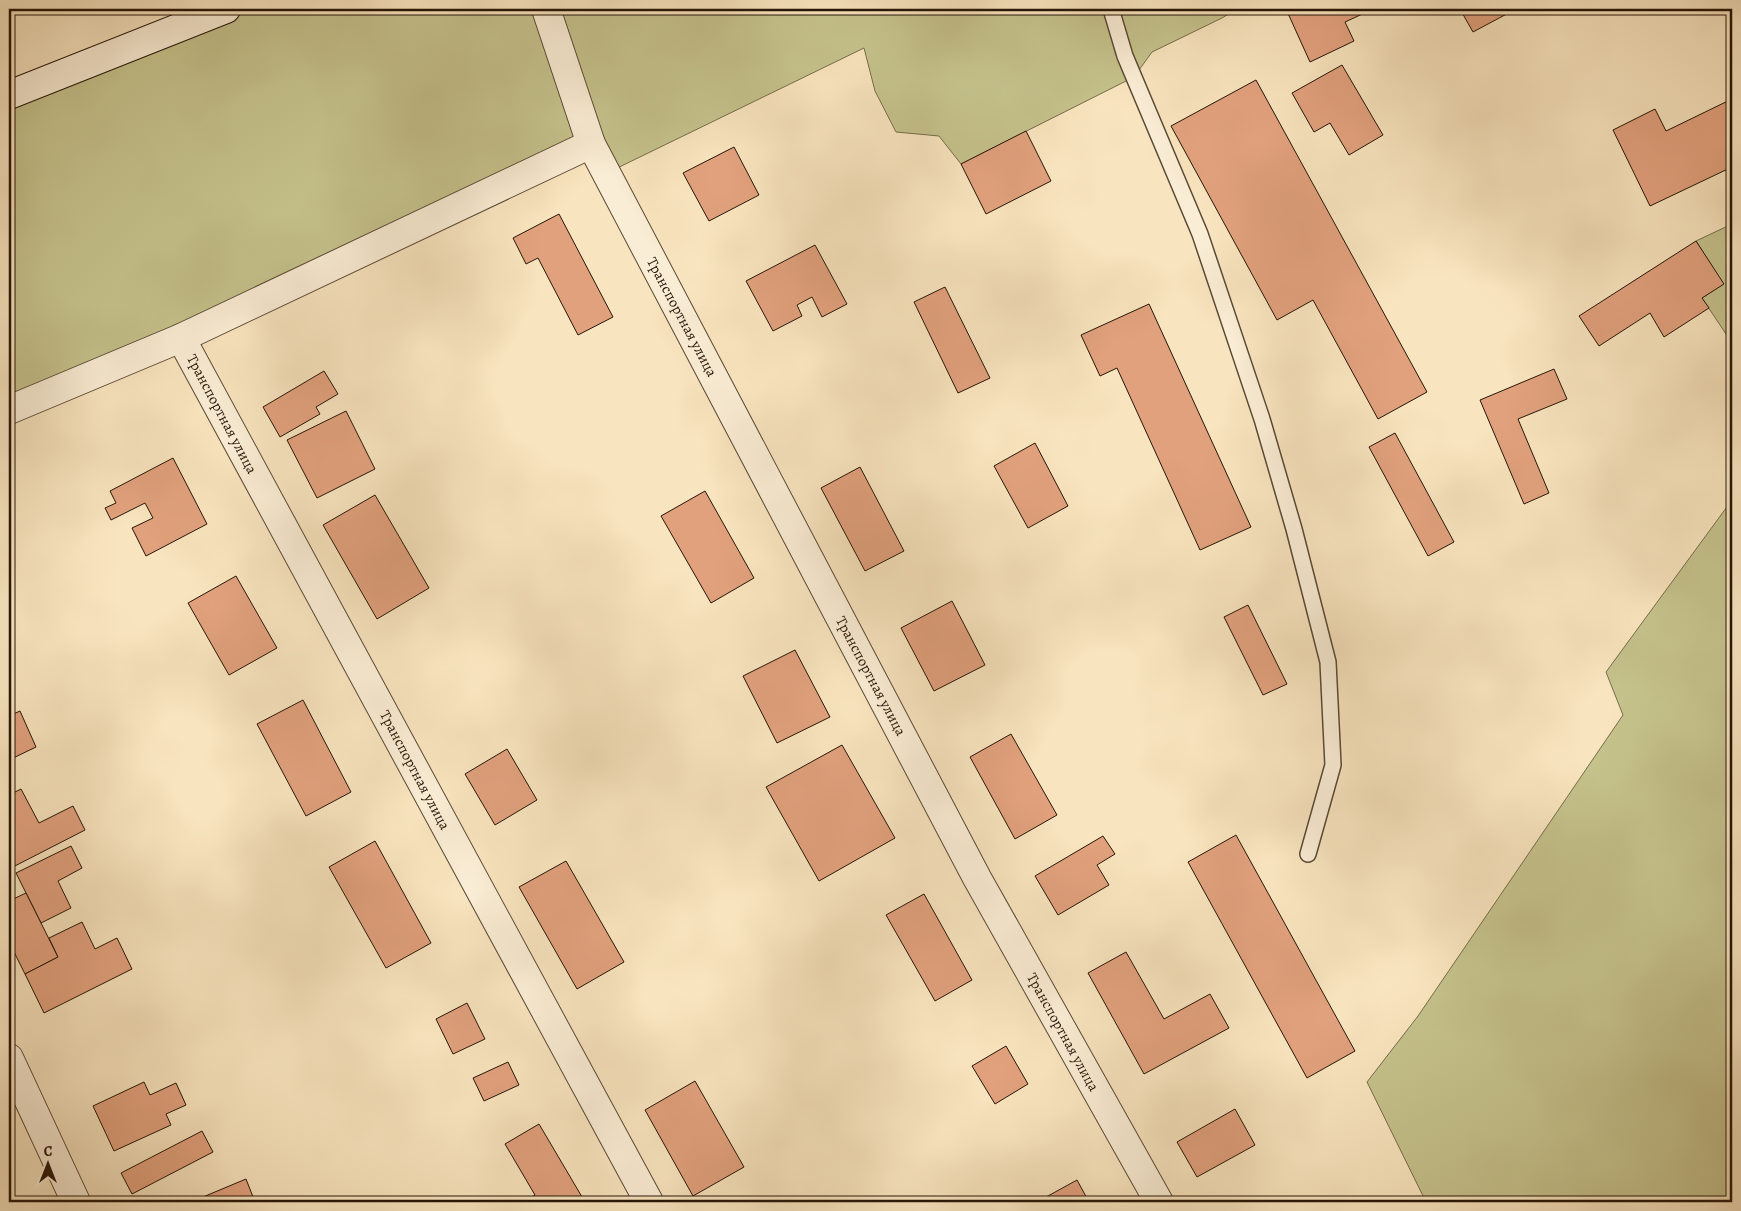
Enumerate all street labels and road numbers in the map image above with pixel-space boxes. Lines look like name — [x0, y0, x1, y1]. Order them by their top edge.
street label: Транспортная улица — [642, 254, 722, 380]
street label: Транспортная улица — [182, 351, 262, 477]
street label: Транспортная улица — [831, 613, 911, 739]
street label: Транспортная улица — [375, 707, 455, 833]
street label: Транспортная улица — [1022, 969, 1104, 1095]

